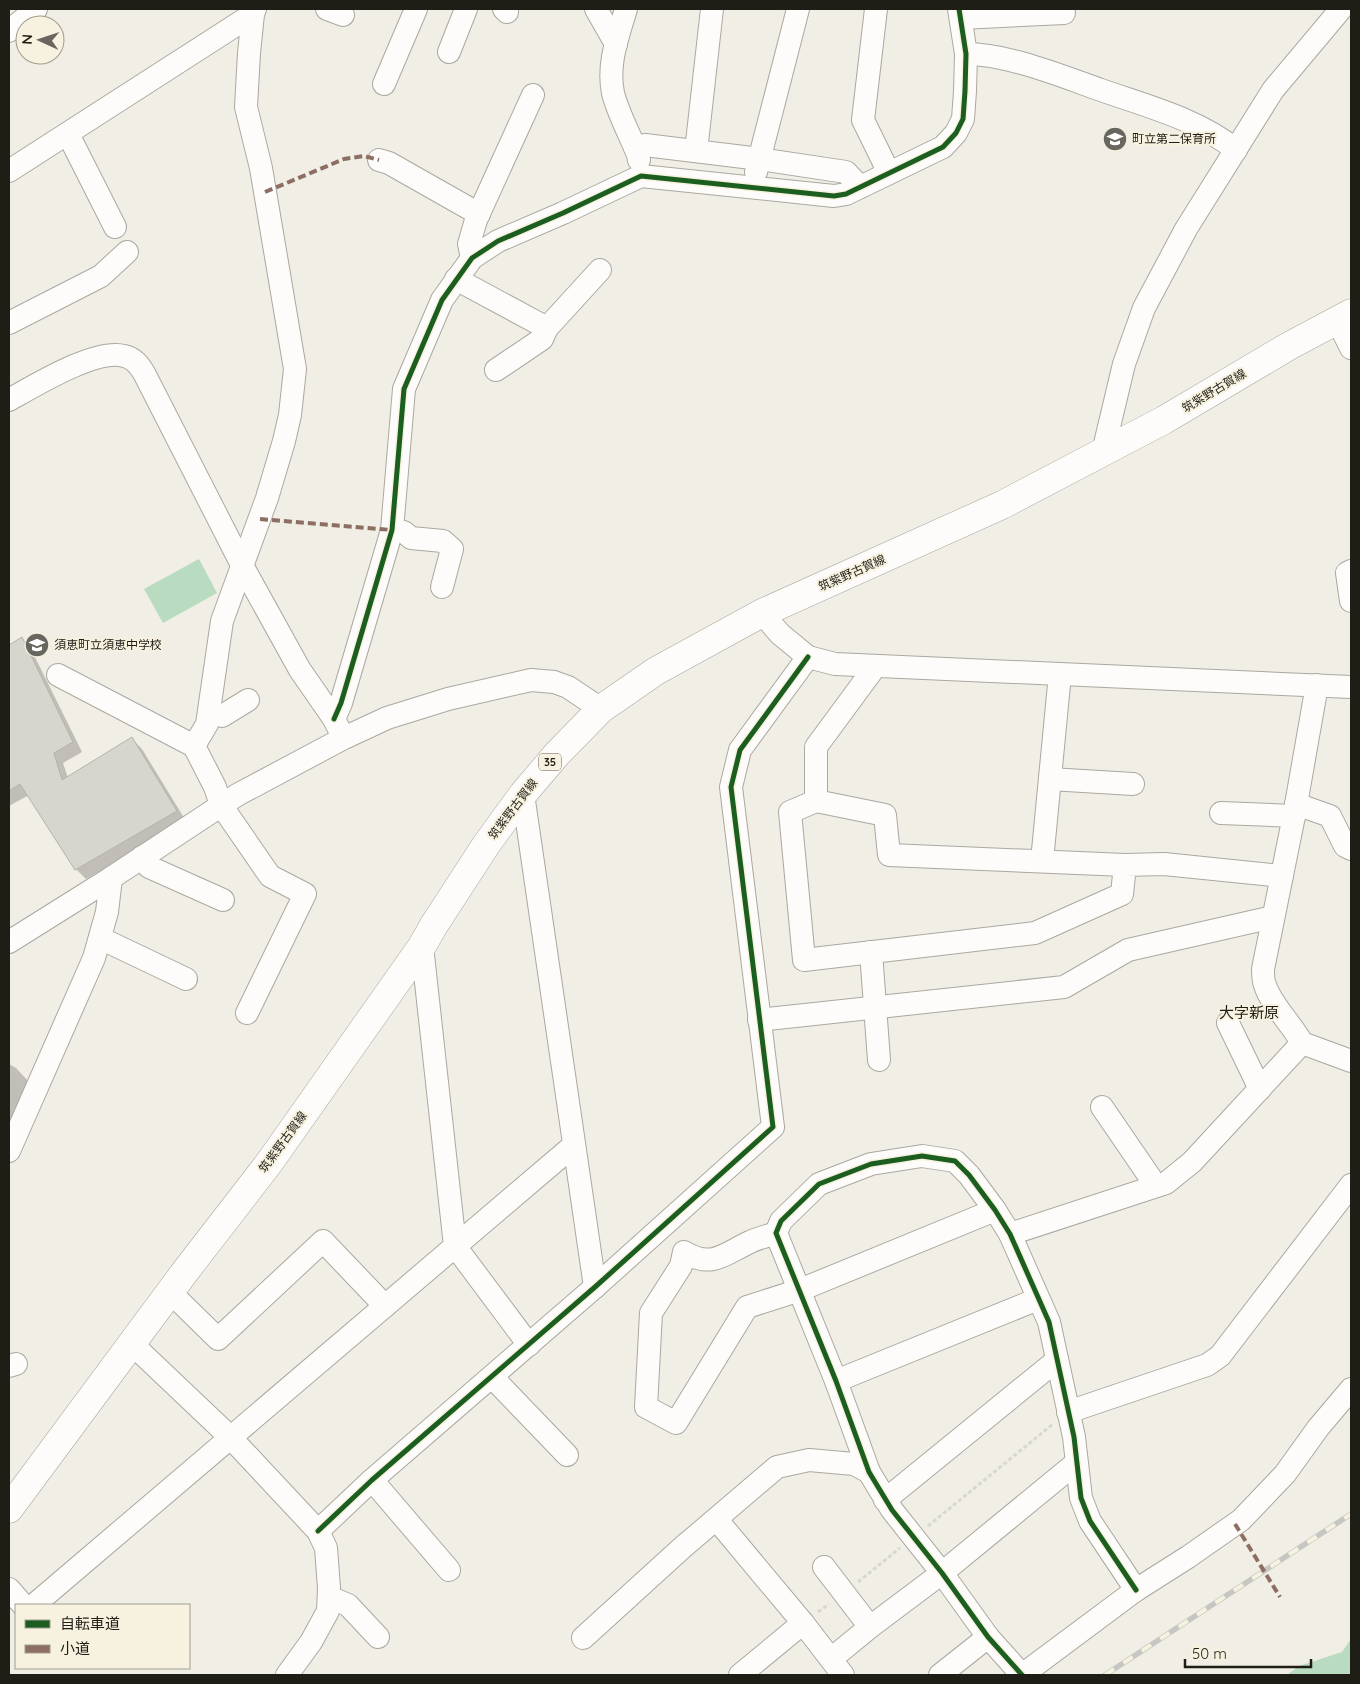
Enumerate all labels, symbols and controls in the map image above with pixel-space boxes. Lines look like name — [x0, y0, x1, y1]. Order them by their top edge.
north arrow — [15, 15, 65, 65]
text: N — [18, 34, 36, 45]
school or university icon: 町立第二保育所 — [1102, 126, 1128, 152]
place label: 町立第二保育所 — [1132, 131, 1216, 146]
street label: 筑紫野古賀線 — [1179, 366, 1248, 416]
street label: 筑紫野古賀線 — [816, 551, 888, 594]
school or university icon: 須恵町立須恵中学校 — [24, 632, 50, 658]
place label: 須恵町立須恵中学校 — [54, 637, 162, 652]
road number: 35 — [539, 754, 561, 770]
street label: 筑紫野古賀線 — [485, 775, 540, 842]
district label: 大字新原 — [1219, 1003, 1279, 1022]
street label: 筑紫野古賀線 — [255, 1108, 310, 1175]
legend — [15, 1604, 190, 1669]
text: 自転車道 — [60, 1614, 120, 1633]
scale bar — [1185, 1636, 1311, 1668]
text: 小道 — [60, 1639, 90, 1658]
text: 50 m — [1192, 1644, 1227, 1663]

